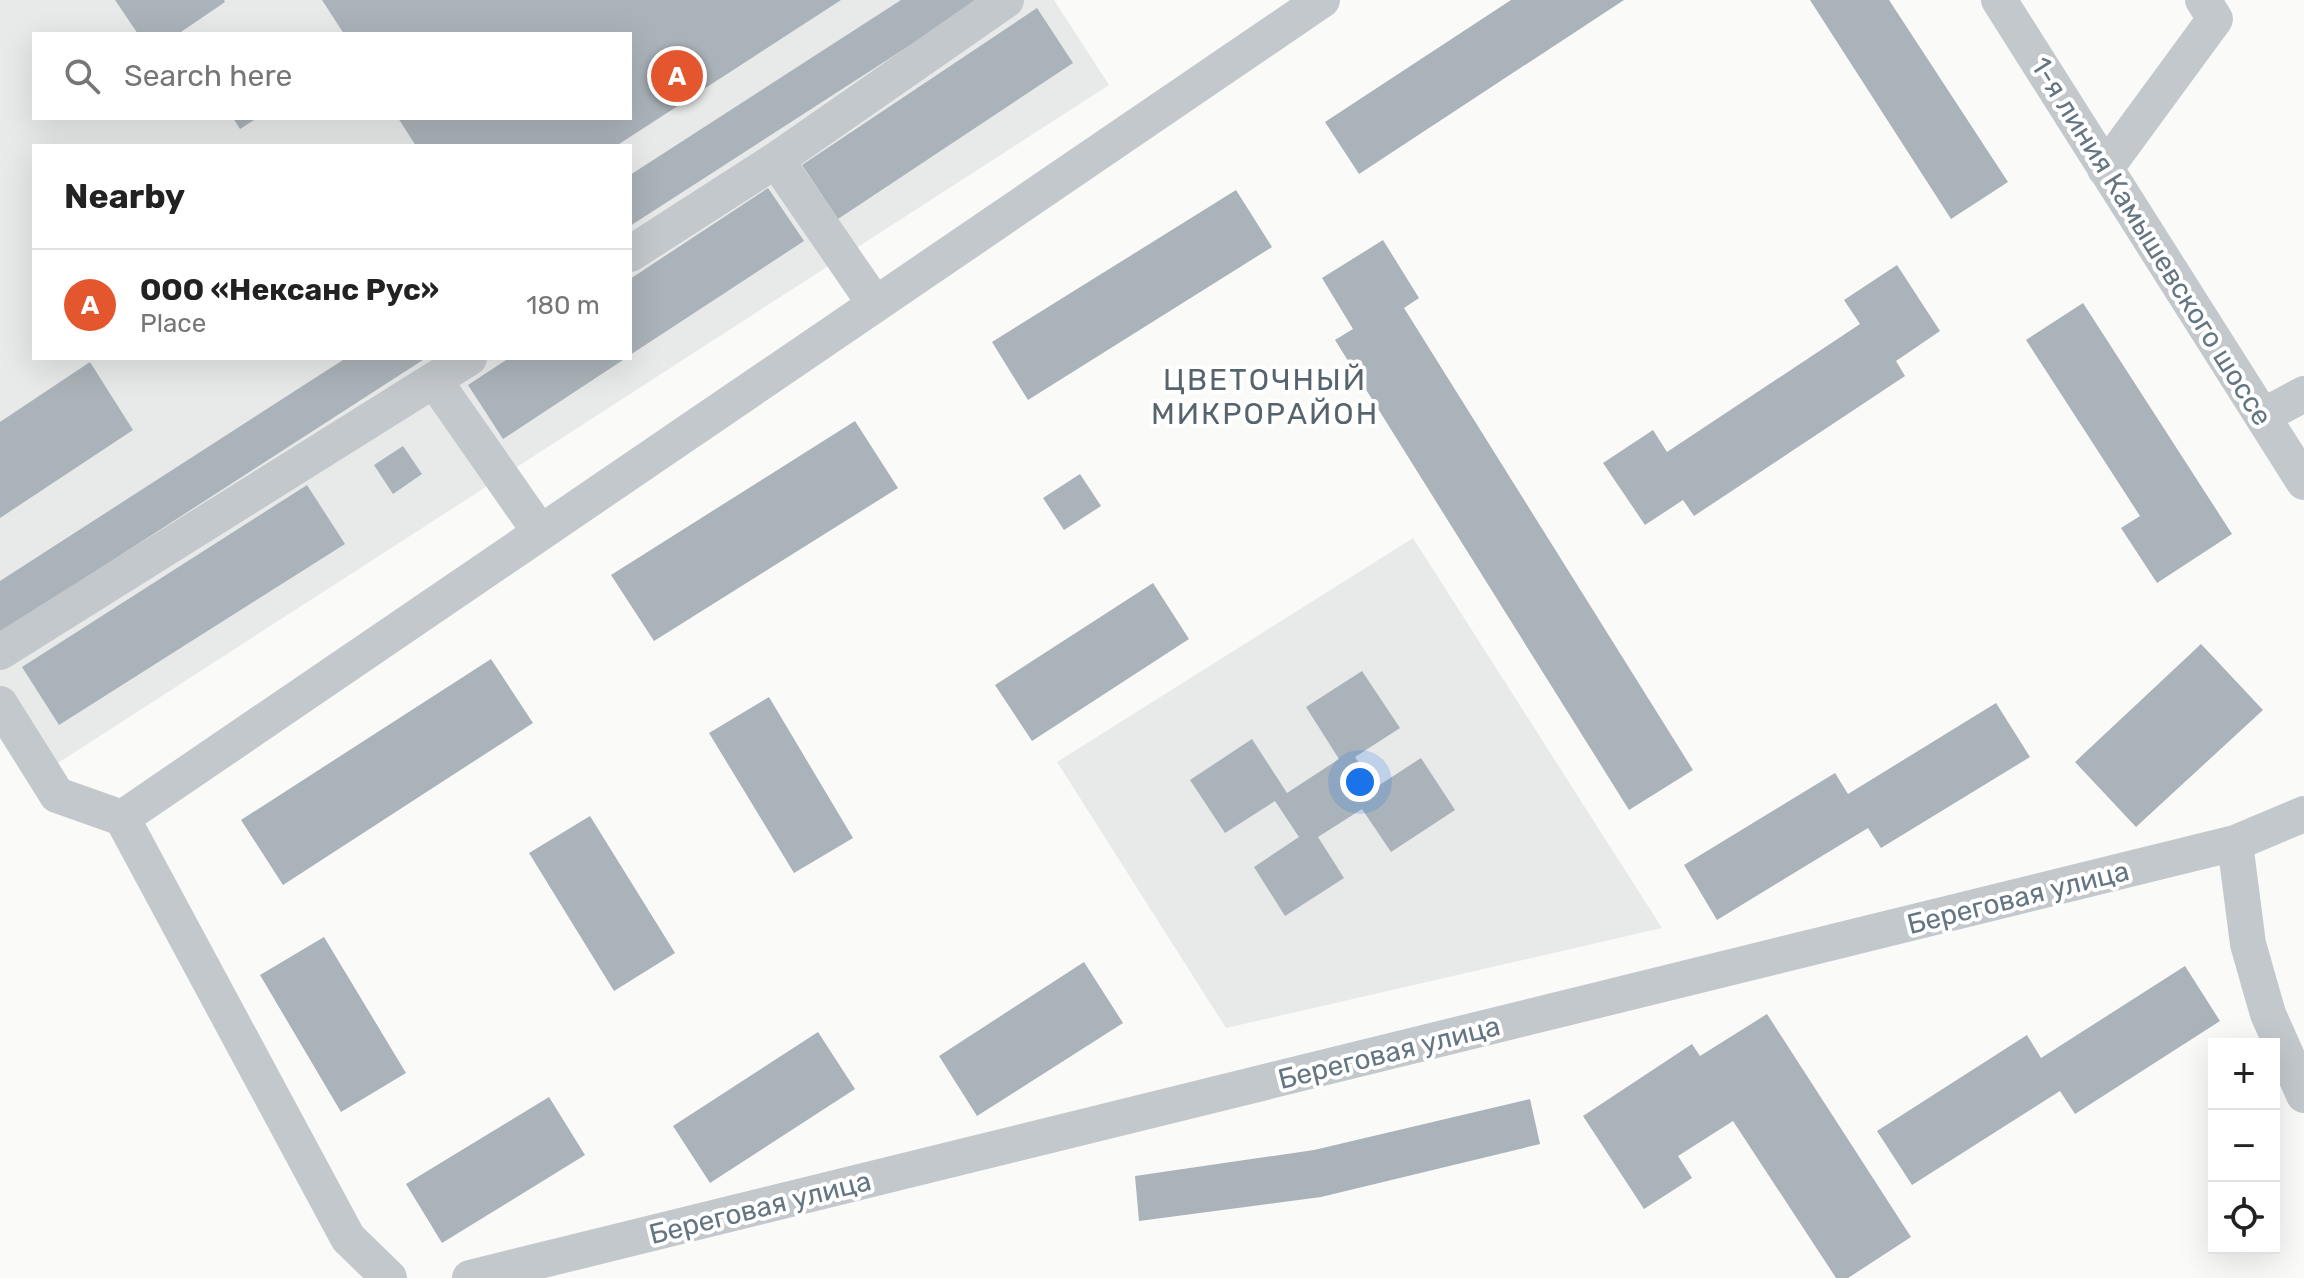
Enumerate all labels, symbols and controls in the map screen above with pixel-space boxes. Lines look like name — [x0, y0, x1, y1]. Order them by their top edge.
search box — [32, 32, 632, 120]
pin: A — [651, 46, 703, 106]
street label: 1-я линия Камышевского шоссе — [2024, 51, 2279, 432]
icon: search — [60, 54, 104, 98]
text: Search here — [124, 58, 292, 94]
text: Nearby — [64, 176, 185, 217]
text: ООО «Нексанс Рус» — [140, 272, 439, 308]
text: A — [81, 290, 99, 321]
text: 180 m — [526, 290, 600, 321]
text: Place — [140, 308, 206, 339]
district label: ЦВЕТОЧНЫЙ МИКРОРАЙОН — [1151, 362, 1379, 432]
your location — [1340, 762, 1380, 802]
street label: Береговая улица — [1904, 854, 2133, 941]
street label: Береговая улица — [1275, 1009, 1504, 1096]
map controls — [2208, 1038, 2280, 1254]
button: + — [2208, 1038, 2280, 1110]
button: − — [2208, 1110, 2280, 1182]
street label: Береговая улица — [646, 1164, 875, 1251]
button: locate — [2208, 1182, 2280, 1254]

